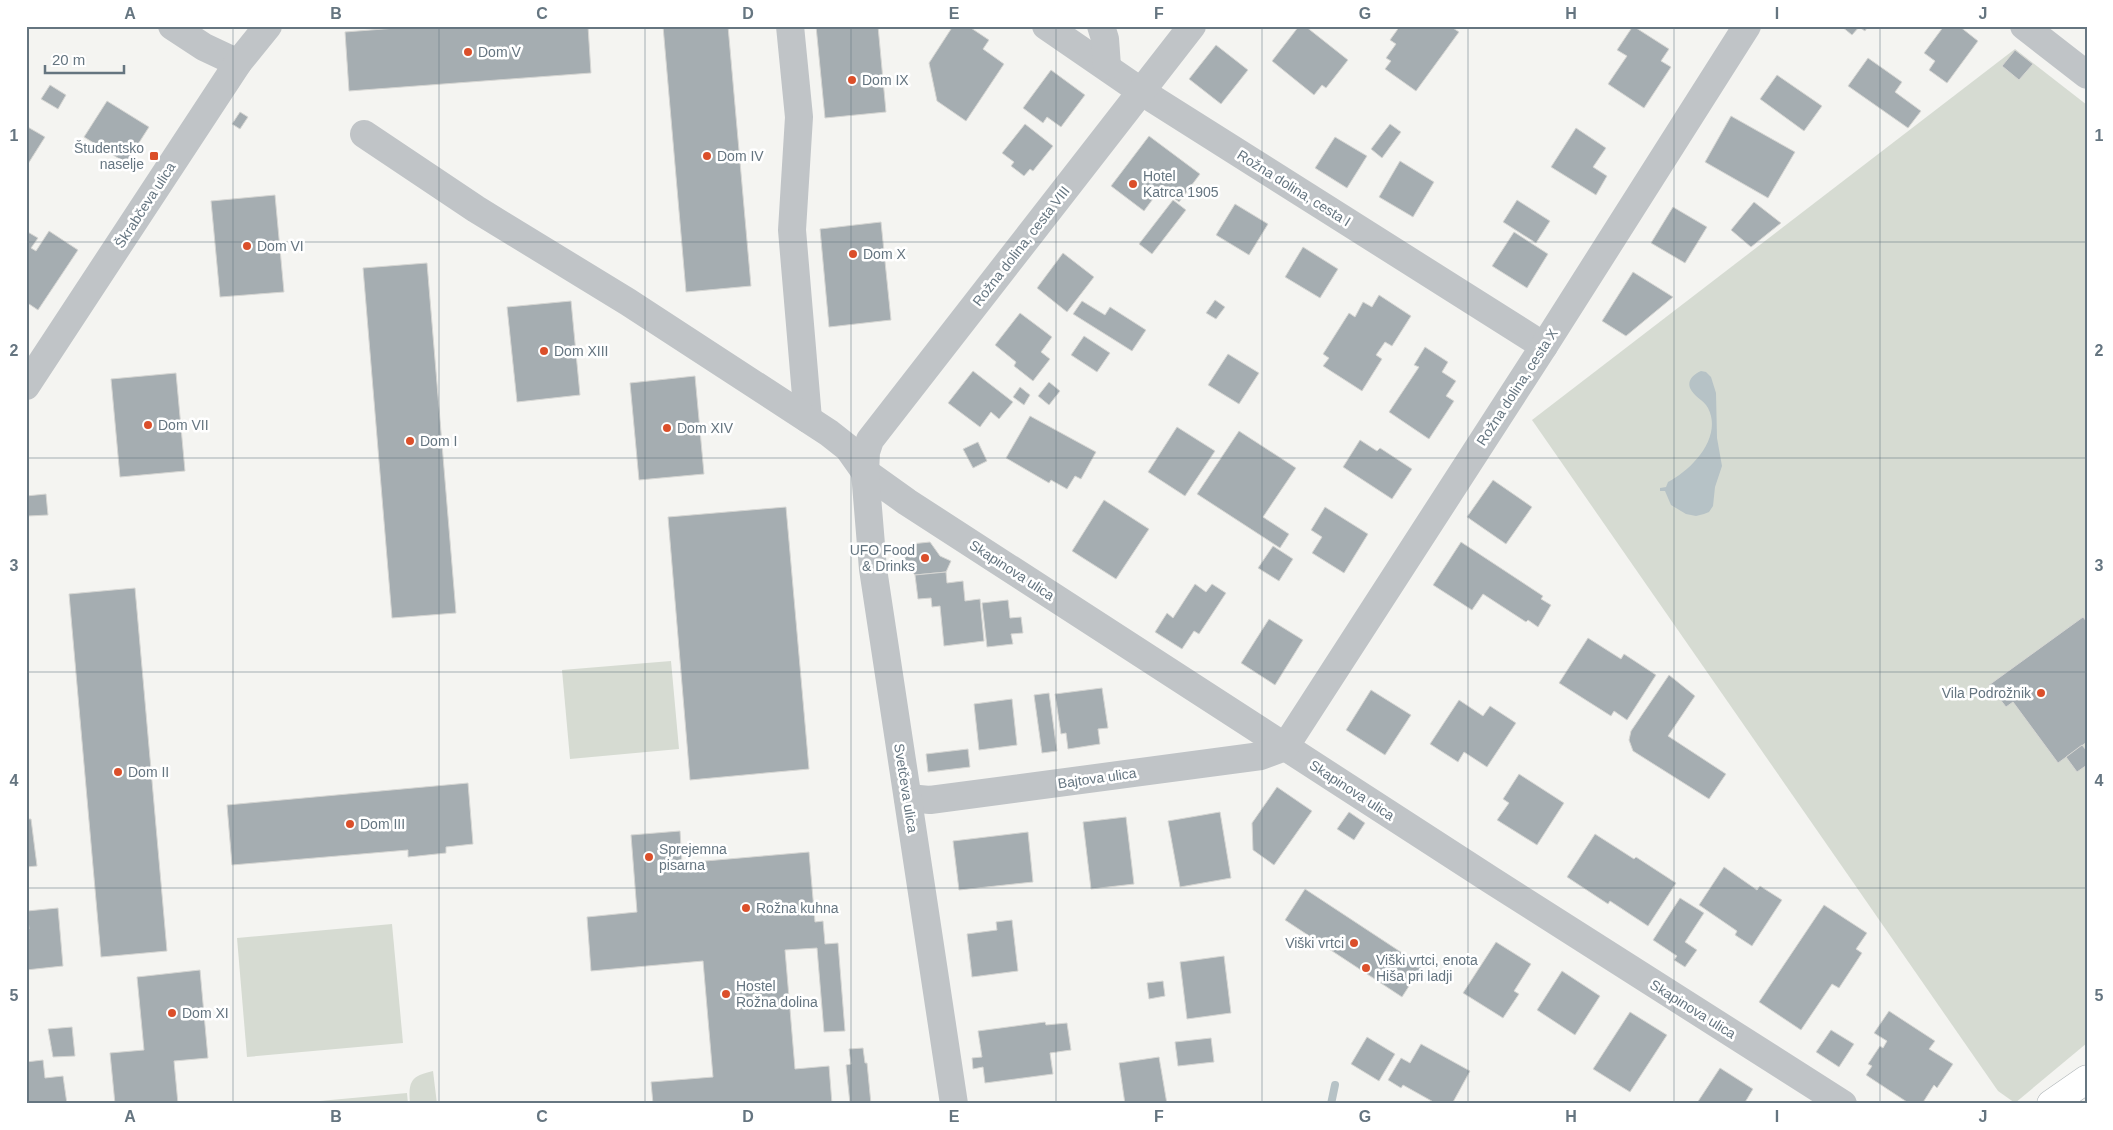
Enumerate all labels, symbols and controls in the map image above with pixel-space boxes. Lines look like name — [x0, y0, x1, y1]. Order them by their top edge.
text: A — [124, 5, 136, 22]
text: B — [330, 5, 342, 22]
text: C — [536, 5, 548, 22]
text: D — [742, 5, 754, 22]
text: E — [949, 5, 960, 22]
text: F — [1154, 5, 1164, 22]
text: G — [1359, 5, 1371, 22]
text: H — [1565, 5, 1577, 22]
text: I — [1775, 5, 1779, 22]
text: J — [1979, 5, 1987, 22]
scale bar — [45, 42, 124, 74]
place label: Dom V — [478, 44, 521, 60]
marker: Dom V — [462, 46, 474, 58]
text: 20 m — [52, 51, 85, 68]
place label: Dom IX — [862, 72, 909, 88]
marker: Dom IX — [846, 74, 858, 86]
text: 1 — [10, 127, 19, 144]
text: 1 — [2095, 127, 2104, 144]
place label: Študentsko naselje — [74, 140, 144, 172]
street label: Rožna dolina, cesta I — [1234, 147, 1354, 229]
place label: Dom IV — [717, 148, 764, 164]
marker: Študentsko naselje — [148, 150, 160, 162]
marker: Dom IV — [701, 150, 713, 162]
street label: Škrabčeva ulica — [111, 159, 179, 251]
place label: Hotel Katrca 1905 — [1143, 168, 1219, 200]
marker: Hotel Katrca 1905 — [1127, 178, 1139, 190]
street label: Rožna dolina, cesta VIII — [969, 183, 1073, 309]
place label: Dom VI — [257, 238, 304, 254]
marker: Dom VI — [241, 240, 253, 252]
place label: Dom X — [863, 246, 906, 262]
marker: Dom X — [847, 248, 859, 260]
street label: Rožna dolina, cesta X — [1473, 325, 1561, 448]
text: 2 — [10, 342, 19, 359]
text: 2 — [2095, 342, 2104, 359]
place label: Dom XIII — [554, 343, 608, 359]
marker: Dom XIII — [538, 345, 550, 357]
place label: Dom VII — [158, 417, 209, 433]
marker: Dom VII — [142, 419, 154, 431]
place label: Dom XIV — [677, 420, 734, 436]
marker: Dom XIV — [661, 422, 673, 434]
place label: Dom I — [420, 433, 457, 449]
marker: Dom I — [404, 435, 416, 447]
street label: Skapinova ulica — [967, 537, 1058, 604]
place label: UFO Food & Drinks — [850, 542, 915, 574]
marker: UFO Food & Drinks — [919, 552, 931, 564]
text: 3 — [10, 557, 19, 574]
text: 3 — [2095, 557, 2104, 574]
place label: Vila Podrožnik — [1942, 685, 2032, 701]
marker: Vila Podrožnik — [2035, 687, 2047, 699]
street label: Svetčeva ulica — [891, 742, 921, 834]
street label: Skapinova ulica — [1307, 757, 1398, 824]
place label: Dom II — [128, 764, 169, 780]
street label: Bajtova ulica — [1057, 765, 1138, 791]
marker: Dom II — [112, 766, 124, 778]
text: 4 — [10, 772, 19, 789]
text: 4 — [2095, 772, 2104, 789]
place label: Dom III — [360, 816, 405, 832]
marker: Dom III — [344, 818, 356, 830]
place label: Sprejemna pisarna — [659, 841, 727, 873]
marker: Sprejemna pisarna — [643, 851, 655, 863]
place label: Rožna kuhna — [756, 900, 839, 916]
marker: Rožna kuhna — [740, 902, 752, 914]
place label: Viški vrtci — [1285, 935, 1344, 951]
marker: Viški vrtci — [1348, 937, 1360, 949]
place label: Viški vrtci, enota Hiša pri ladji — [1376, 952, 1478, 984]
marker: Viški vrtci, enota Hiša pri ladji — [1360, 962, 1372, 974]
street label: Skapinova ulica — [1647, 976, 1739, 1042]
place label: Hostel Rožna dolina — [736, 978, 818, 1010]
text: 5 — [10, 987, 19, 1004]
text: 5 — [2095, 987, 2104, 1004]
marker: Hostel Rožna dolina — [720, 988, 732, 1000]
place label: Dom XI — [182, 1005, 229, 1021]
marker: Dom XI — [166, 1007, 178, 1019]
text: A — [124, 1108, 136, 1125]
text: B — [330, 1108, 342, 1125]
text: C — [536, 1108, 548, 1125]
text: D — [742, 1108, 754, 1125]
text: E — [949, 1108, 960, 1125]
text: F — [1154, 1108, 1164, 1125]
text: G — [1359, 1108, 1371, 1125]
text: H — [1565, 1108, 1577, 1125]
text: I — [1775, 1108, 1779, 1125]
text: J — [1979, 1108, 1987, 1125]

